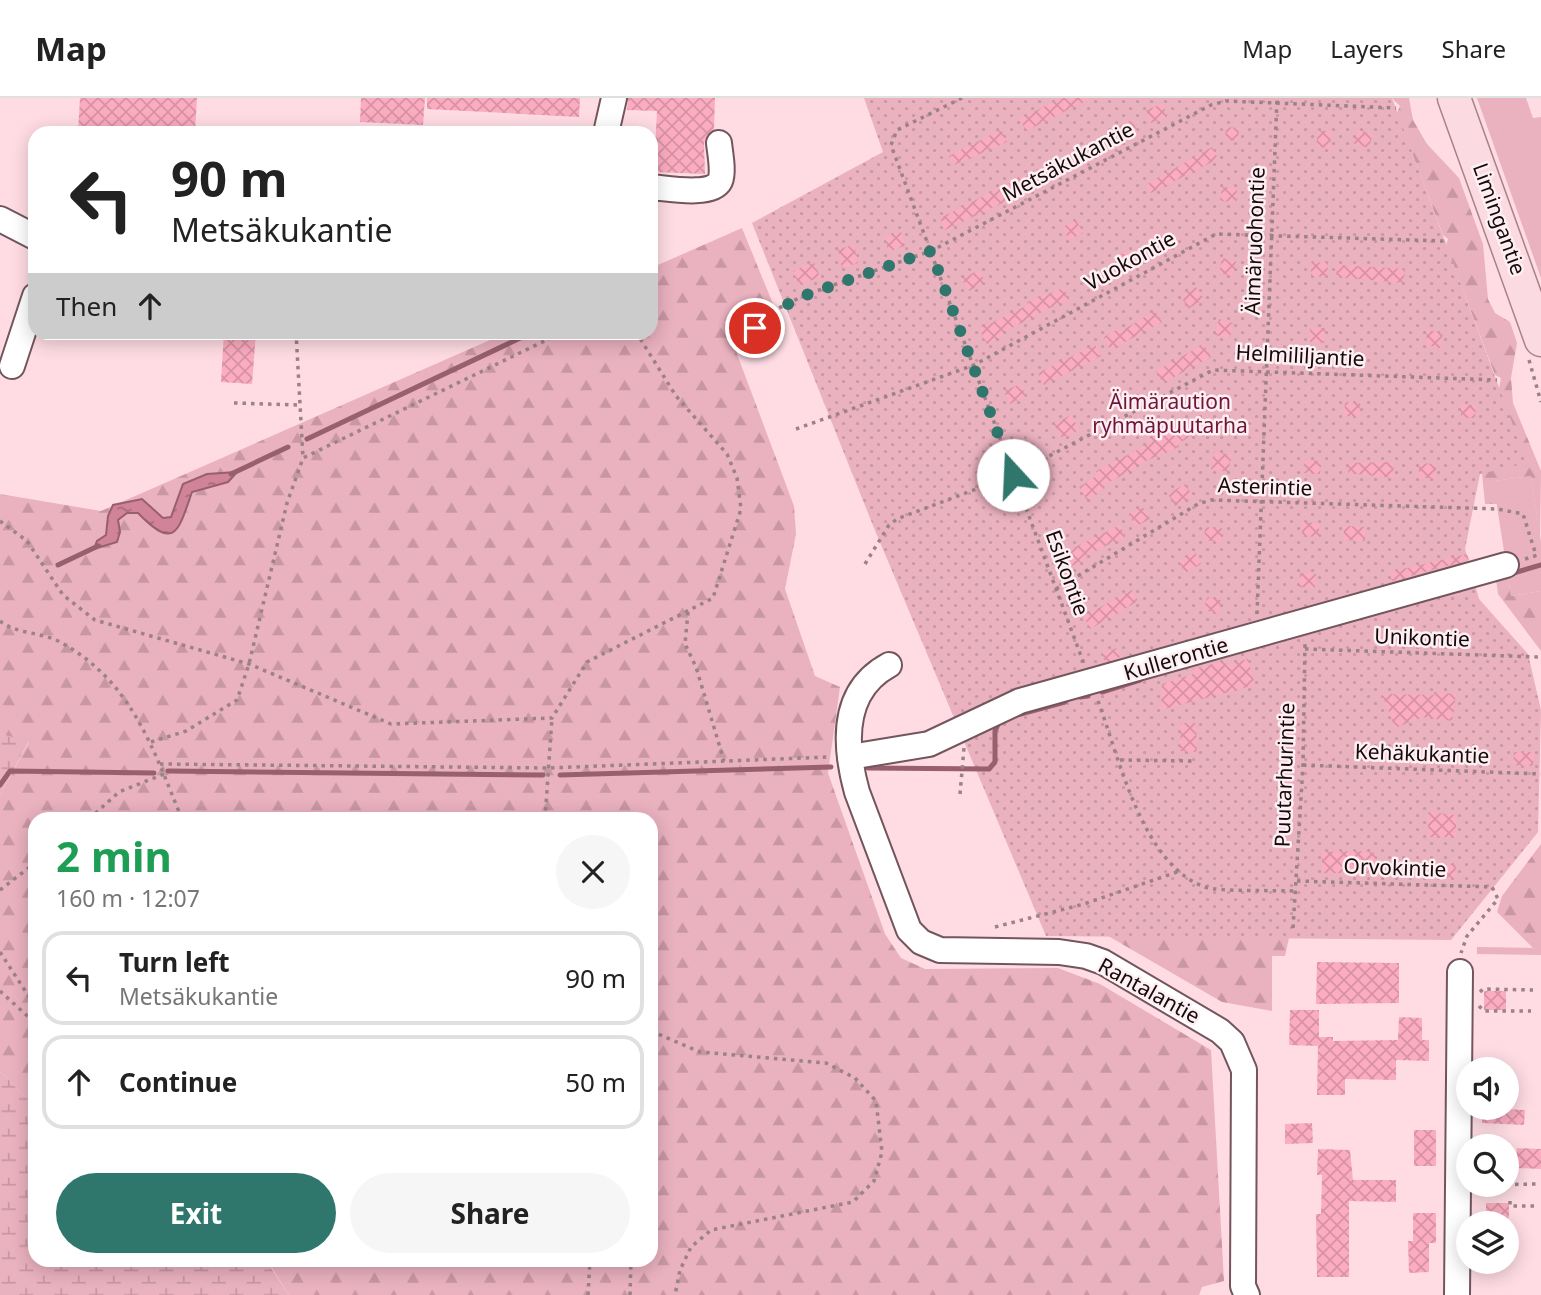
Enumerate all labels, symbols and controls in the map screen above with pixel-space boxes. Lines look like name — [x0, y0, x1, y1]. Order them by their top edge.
text: Map — [35, 26, 107, 71]
text: Map — [1242, 32, 1292, 65]
text: Layers — [1330, 32, 1404, 65]
text: Share — [1442, 32, 1506, 65]
street label: Metsäkukantie — [997, 115, 1138, 208]
text: 90 m — [171, 145, 288, 211]
icon: left — [56, 154, 147, 245]
street label: Limingantie — [1467, 159, 1533, 278]
street label: Äimäruohontie — [1237, 166, 1271, 315]
text: Metsäkukantie — [171, 208, 392, 251]
street label: Vuokontie — [1079, 224, 1180, 297]
icon: ahead — [131, 287, 169, 325]
text: Then — [56, 288, 117, 324]
pin — [725, 298, 785, 358]
icon: arrive — [736, 309, 774, 347]
street label: Helmililjantie — [1235, 338, 1365, 372]
park label: Äimäraution ryhmäpuutarha — [1092, 387, 1248, 439]
position arrow — [976, 438, 1050, 512]
street label: Asterintie — [1217, 470, 1313, 502]
street label: Esikontie — [1040, 526, 1096, 619]
street label: Unikontie — [1374, 621, 1470, 653]
street label: Kullerontie — [1120, 630, 1231, 686]
street label: Puutarhurintie — [1267, 702, 1301, 848]
street label: Kehäkukantie — [1354, 737, 1490, 769]
text: 2 min — [56, 827, 172, 884]
button: close — [556, 835, 630, 909]
street label: Orvokintie — [1343, 851, 1447, 883]
text: 160 m · 12:07 — [56, 882, 200, 914]
text: Turn left — [119, 944, 230, 980]
street label: Rantalantie — [1094, 951, 1205, 1030]
icon: left — [60, 959, 98, 997]
text: 90 m — [565, 960, 626, 996]
text: Metsäkukantie — [119, 980, 278, 1012]
map controls — [1456, 1057, 1519, 1274]
button: sound — [1456, 1057, 1519, 1120]
icon: ahead — [60, 1063, 98, 1101]
text: Continue — [119, 1064, 237, 1100]
text: 50 m — [565, 1064, 626, 1100]
button: search — [1456, 1134, 1519, 1197]
button: Exit — [56, 1173, 336, 1253]
button: Share — [350, 1173, 630, 1253]
button: layers — [1456, 1211, 1519, 1274]

